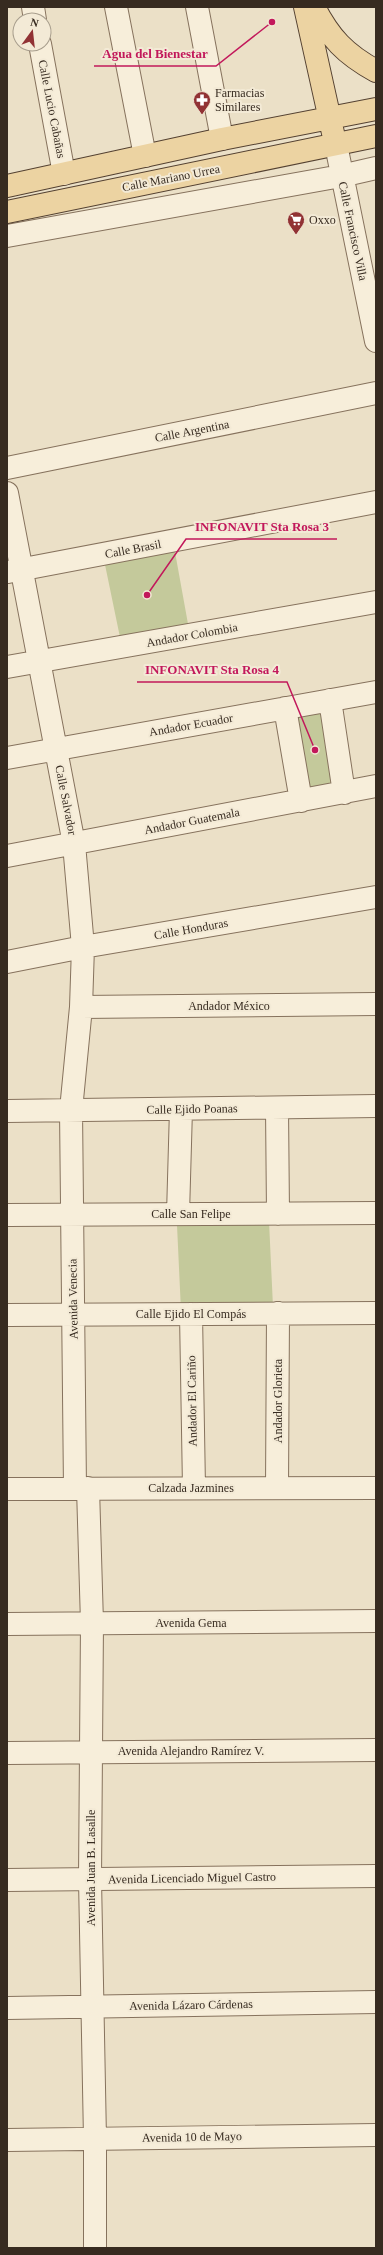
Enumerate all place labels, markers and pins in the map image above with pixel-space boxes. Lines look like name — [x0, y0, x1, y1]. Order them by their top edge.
callout: Agua del Bienestar — [94, 41, 216, 66]
place label: Farmacias Similares — [215, 86, 265, 114]
pharmacy icon: Farmacias Similares — [192, 90, 212, 115]
supermarket icon: Oxxo — [286, 210, 306, 235]
place label: Oxxo — [309, 213, 336, 227]
callout: INFONAVIT Sta Rosa 3 — [186, 514, 337, 539]
callout: INFONAVIT Sta Rosa 4 — [137, 657, 287, 682]

